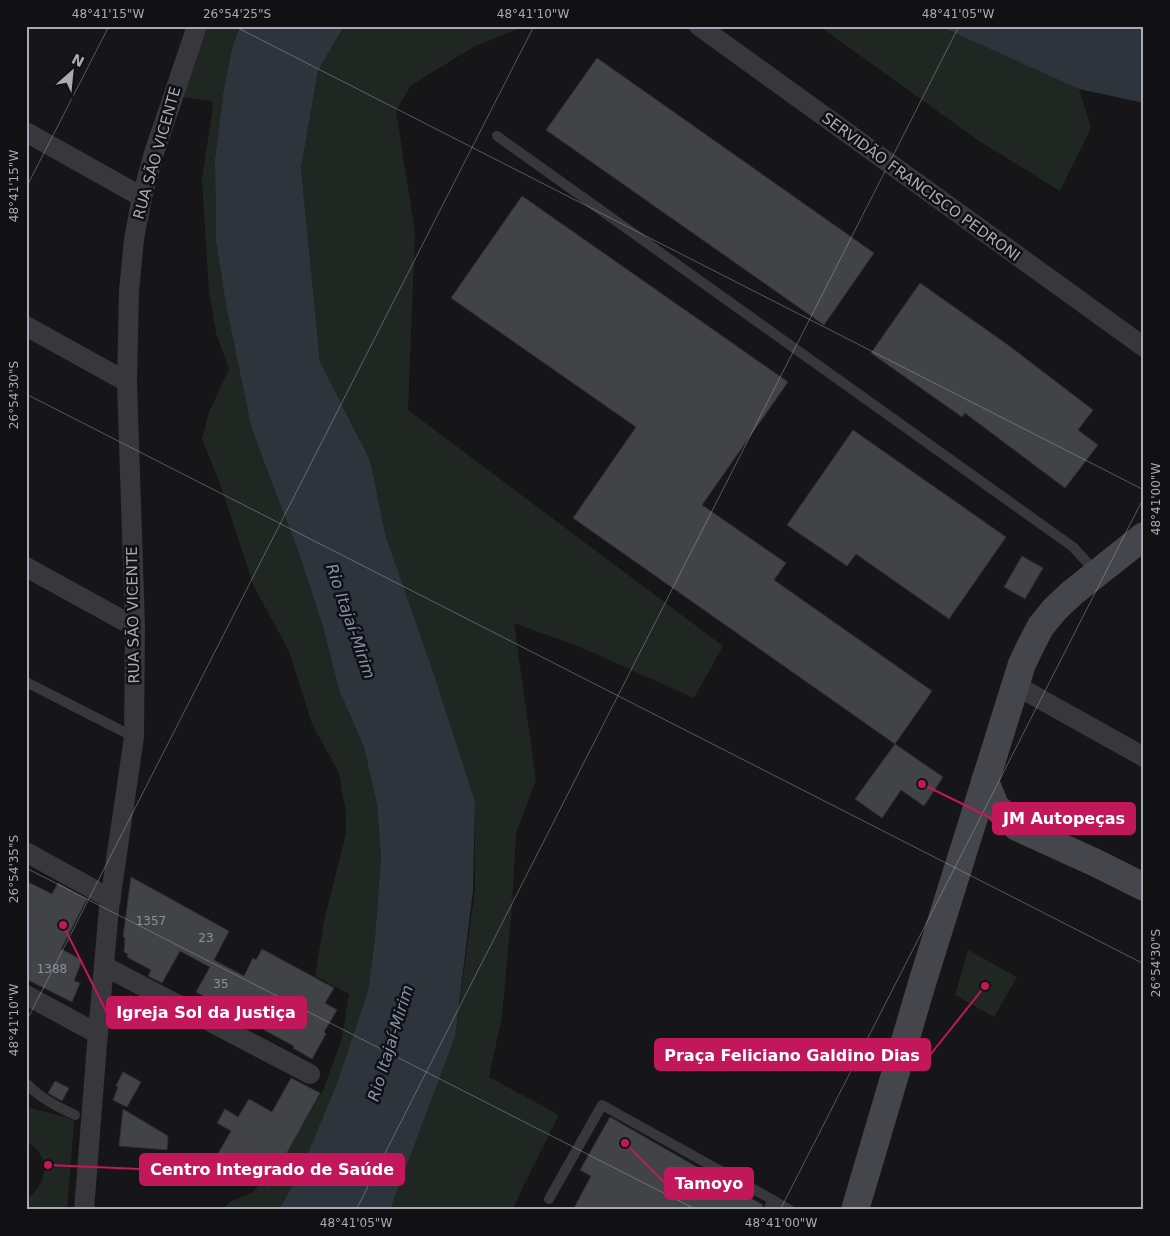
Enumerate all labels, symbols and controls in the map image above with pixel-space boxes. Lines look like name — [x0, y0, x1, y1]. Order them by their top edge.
text: 48°41'15"W — [72, 7, 144, 21]
text: 26°54'25"S — [203, 7, 271, 21]
text: 48°41'10"W — [497, 7, 569, 21]
text: 48°41'05"W — [922, 7, 994, 21]
north arrow — [48, 48, 98, 98]
text: N — [69, 51, 87, 70]
street label: RUA SÃO VICENTE — [128, 84, 185, 221]
street label: SERVIDÃO FRANCISCO PEDRONI — [818, 108, 1024, 265]
text: 48°41'15"W — [7, 150, 21, 222]
text: 26°54'30"S — [7, 361, 21, 429]
text: 48°41'00"W — [1149, 463, 1163, 535]
street label: RUA SÃO VICENTE — [122, 546, 143, 684]
water label: Rio Itajaí-Mirim — [322, 561, 379, 681]
callout: JM Autopeças — [993, 803, 1135, 834]
text: JM Autopeças — [1002, 809, 1125, 828]
text: 26°54'35"S — [7, 835, 21, 903]
house number: 1357 — [136, 914, 166, 928]
text: 26°54'30"S — [1149, 929, 1163, 997]
house number: 23 — [198, 931, 214, 945]
house number: 1388 — [37, 962, 67, 976]
house number: 35 — [213, 977, 229, 991]
water label: Rio Itajaí-Mirim — [364, 983, 417, 1104]
text: 48°41'10"W — [7, 984, 21, 1056]
callout: Igreja Sol da Justiça — [107, 997, 306, 1028]
text: Igreja Sol da Justiça — [116, 1003, 296, 1022]
callout: Praça Feliciano Galdino Dias — [655, 1039, 930, 1070]
text: Praça Feliciano Galdino Dias — [664, 1046, 920, 1065]
callout: Centro Integrado de Saúde — [140, 1154, 404, 1185]
text: Centro Integrado de Saúde — [150, 1160, 394, 1179]
callout: Tamoyo — [665, 1168, 753, 1199]
text: Tamoyo — [675, 1174, 743, 1193]
text: 48°41'05"W — [320, 1216, 392, 1230]
text: 48°41'00"W — [745, 1216, 817, 1230]

